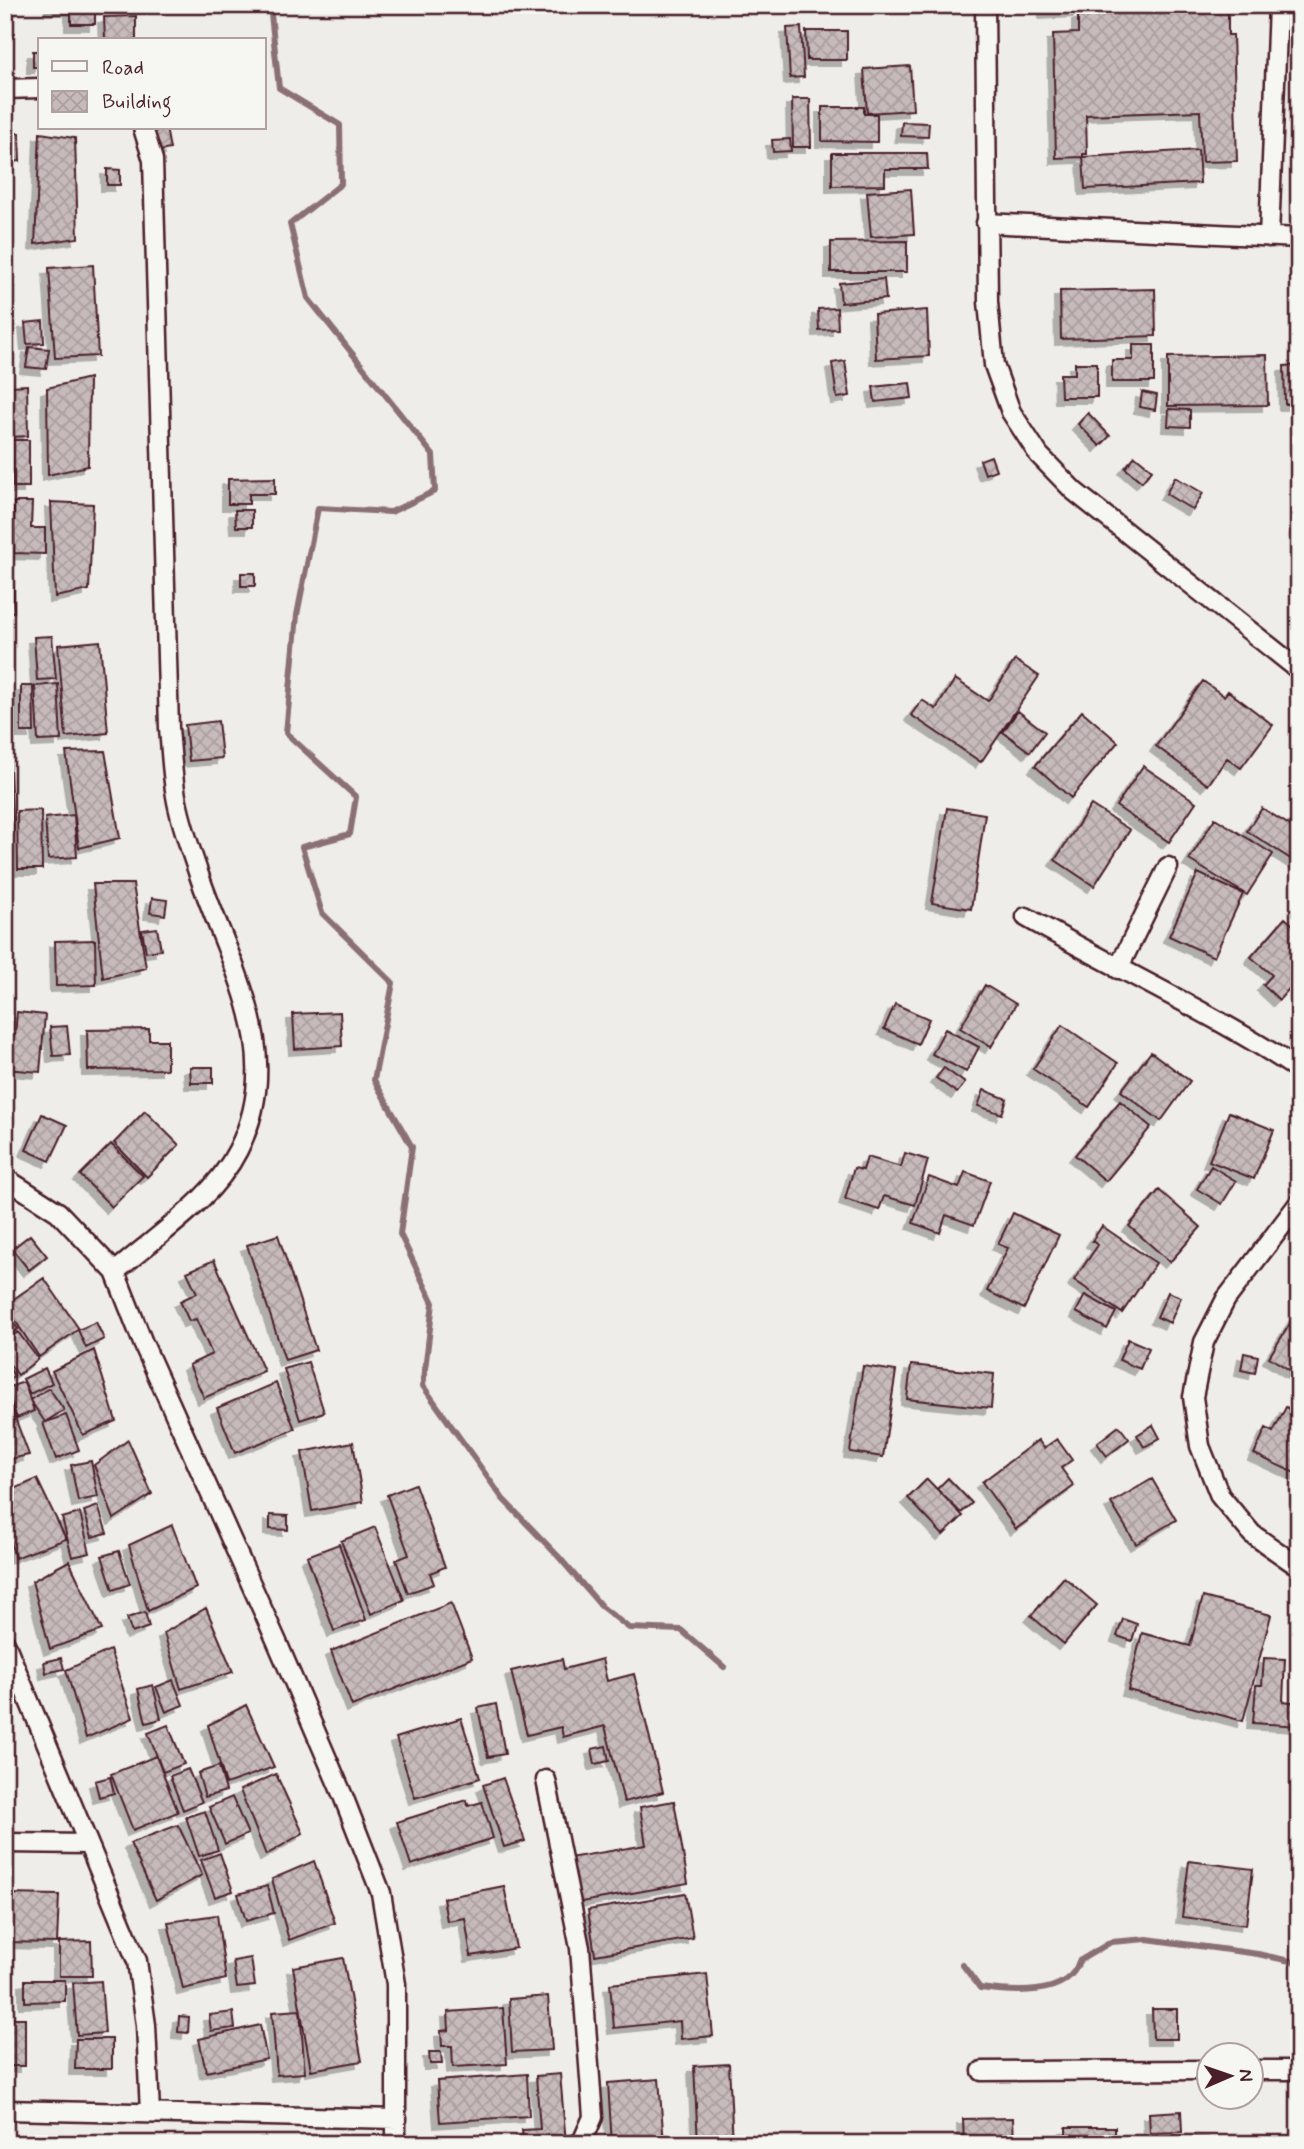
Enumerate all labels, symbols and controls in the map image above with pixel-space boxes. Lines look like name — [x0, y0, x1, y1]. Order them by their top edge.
legend — [38, 38, 266, 130]
text: Road — [102, 54, 144, 82]
text: Building — [102, 88, 172, 118]
north arrow — [1196, 2040, 1266, 2110]
text: N — [1233, 2069, 1258, 2082]

